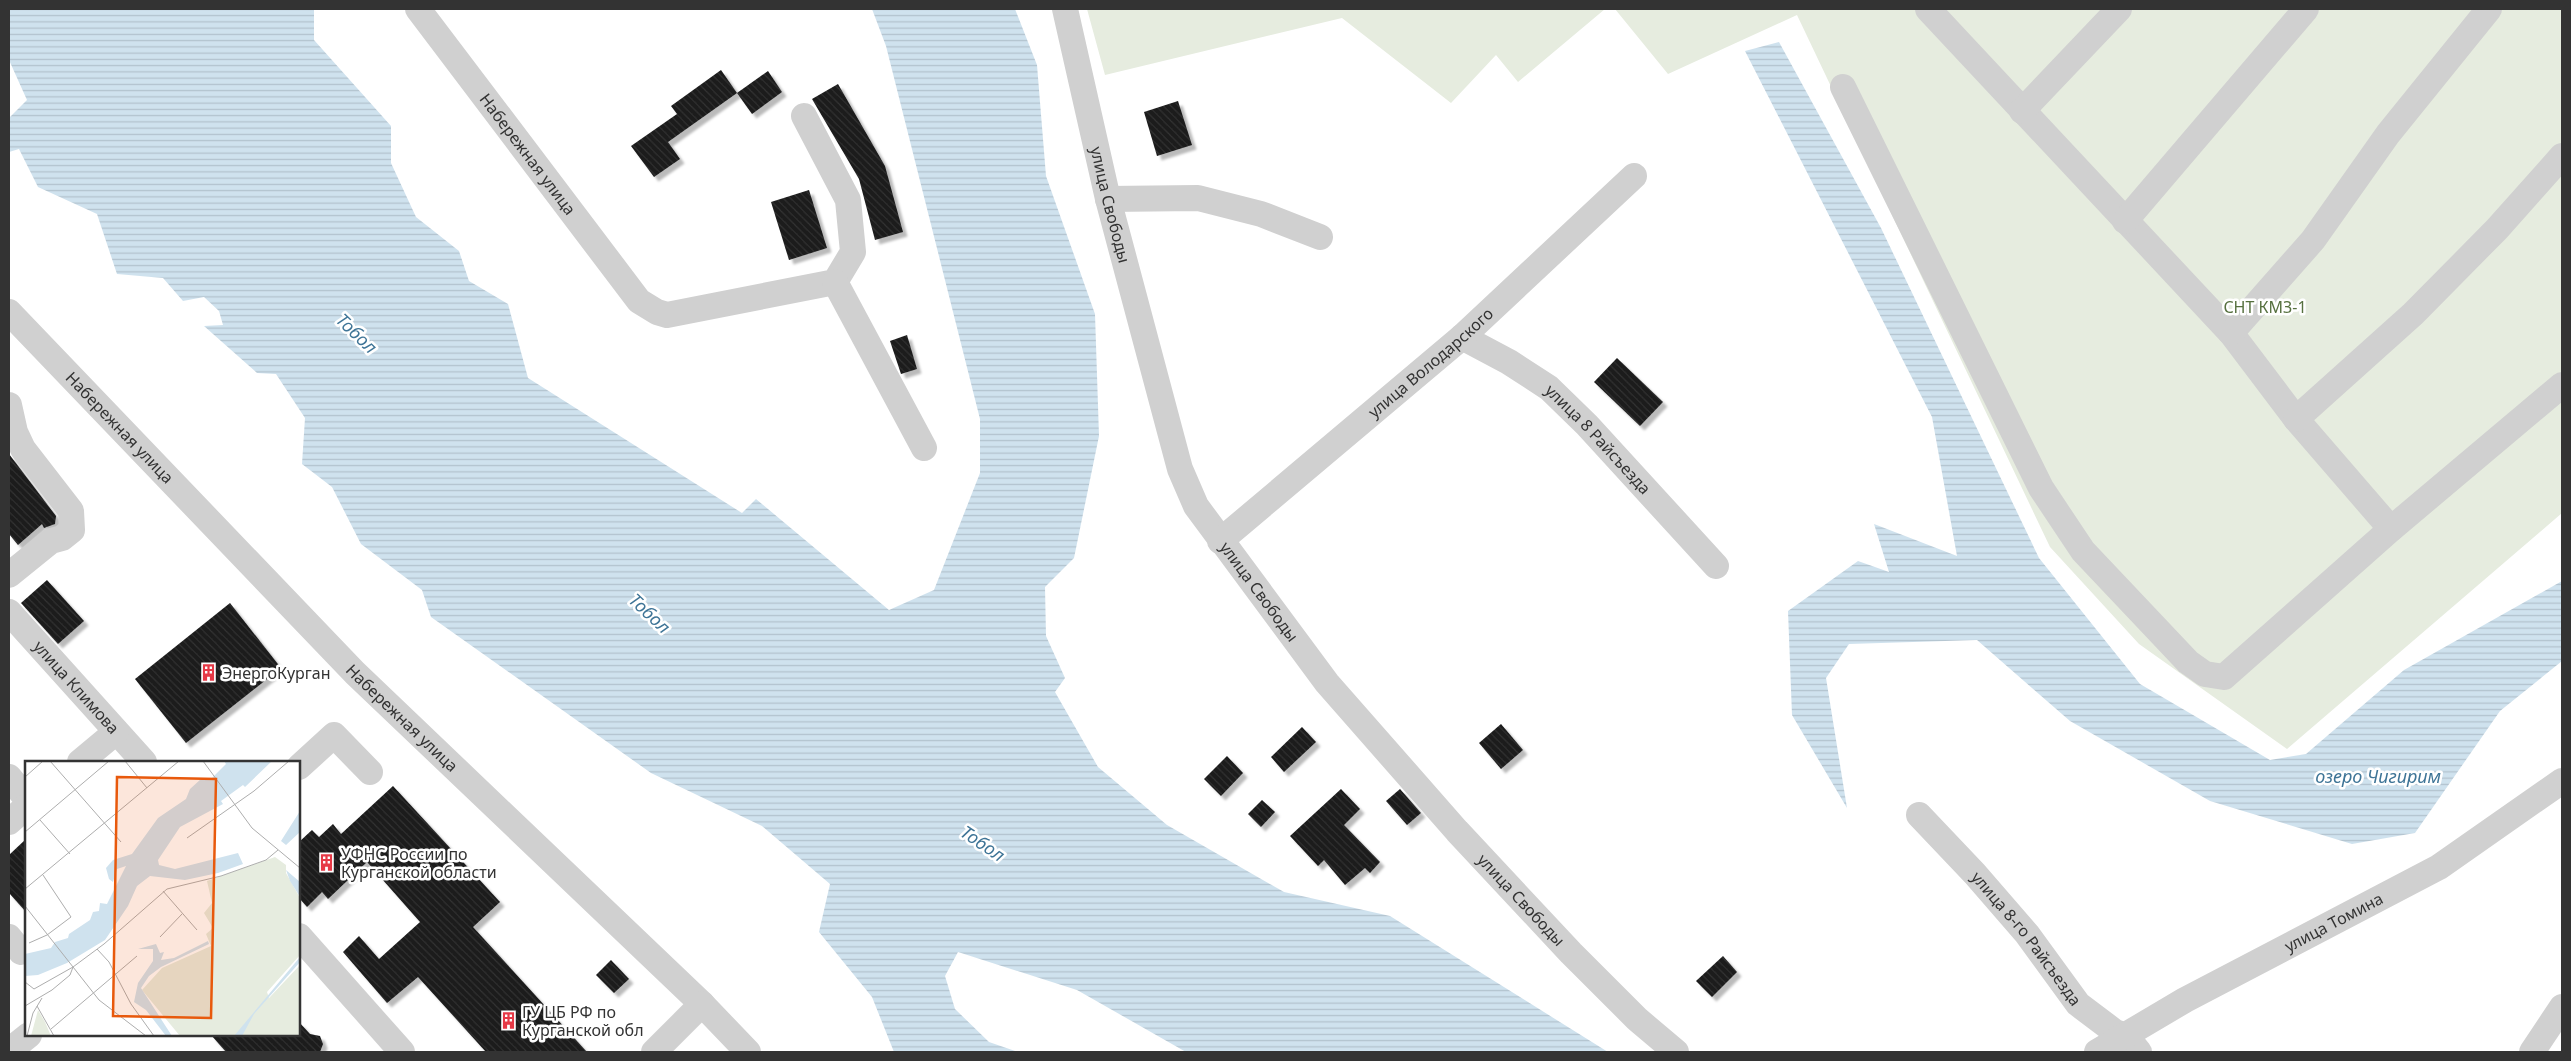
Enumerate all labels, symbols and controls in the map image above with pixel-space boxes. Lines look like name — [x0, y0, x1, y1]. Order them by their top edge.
street label: Набережная улица — [475, 89, 581, 219]
street label: улица Свободы — [1085, 144, 1136, 265]
park label: СНТ КМЗ-1 — [2223, 296, 2307, 318]
street label: улица Володарского — [1363, 302, 1498, 423]
water label: Тобол — [331, 308, 383, 358]
street label: Набережная улица — [61, 367, 179, 488]
street label: улица 8 Райсъезда — [1541, 379, 1656, 499]
street label: улица Свободы — [1215, 537, 1304, 646]
water label: Тобол — [624, 588, 676, 638]
street label: улица Климова — [29, 636, 124, 739]
street label: Набережная улица — [341, 659, 463, 777]
place label: ЭнергоКурган — [222, 662, 331, 684]
building icon: ЭнергоКурган — [198, 663, 218, 683]
inset map — [25, 761, 300, 1036]
water label: озеро Чигирим — [2315, 764, 2441, 788]
water label: Тобол — [956, 820, 1010, 866]
place label: УФНС России по Курганской области — [341, 843, 497, 883]
street label: улица Свободы — [1473, 849, 1570, 951]
building icon: УФНС России по Курганской области — [317, 853, 337, 873]
street label: улица 8-го Райсъезда — [1967, 867, 2087, 1010]
street label: улица Томина — [2281, 887, 2387, 957]
place label: ГУ ЦБ РФ по Курганской обл — [522, 1001, 644, 1041]
building icon: ГУ ЦБ РФ по Курганской обл — [498, 1011, 518, 1031]

